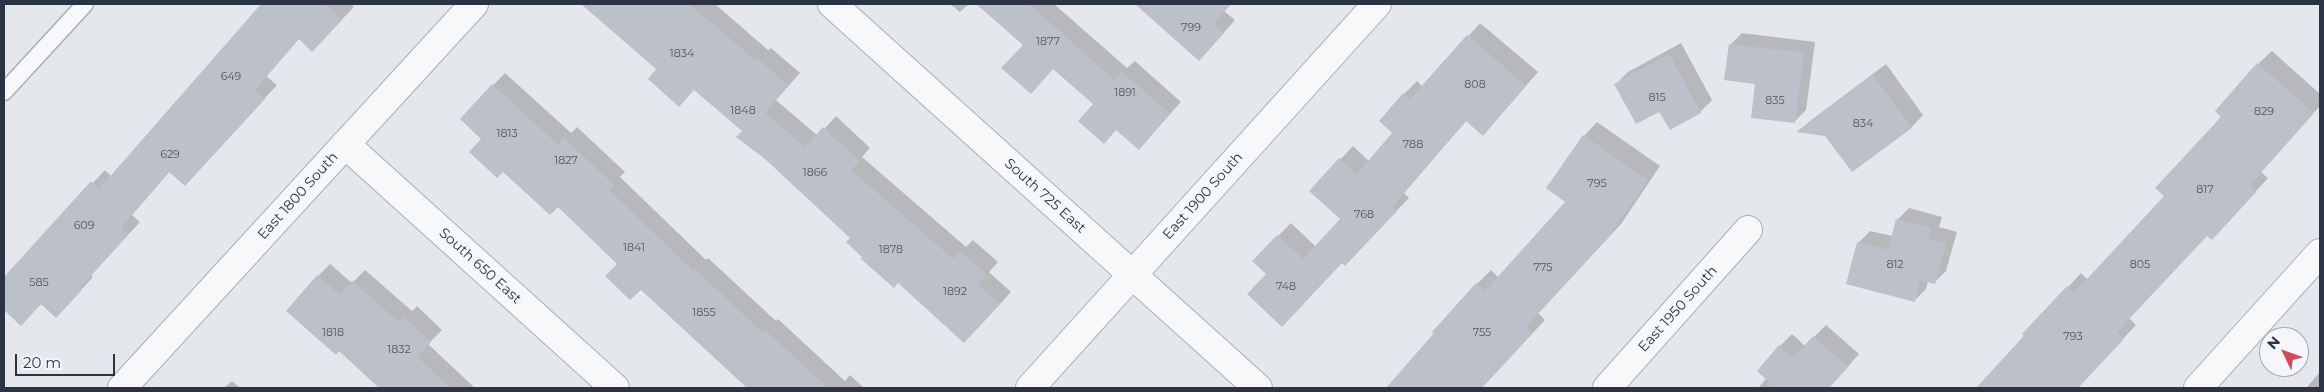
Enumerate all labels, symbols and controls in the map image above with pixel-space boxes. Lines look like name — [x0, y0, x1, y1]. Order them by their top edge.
house number: 799 — [1181, 21, 1201, 35]
house number: 1877 — [1036, 35, 1060, 49]
house number: 1834 — [670, 47, 694, 61]
house number: 649 — [221, 70, 241, 84]
house number: 808 — [1464, 78, 1486, 92]
house number: 1891 — [1114, 86, 1136, 100]
house number: 815 — [1648, 91, 1666, 105]
house number: 835 — [1765, 94, 1785, 108]
house number: 1848 — [730, 104, 756, 118]
house number: 829 — [2254, 105, 2274, 119]
house number: 834 — [1853, 117, 1873, 131]
house number: 1813 — [496, 127, 518, 141]
house number: 788 — [1403, 138, 1423, 152]
house number: 629 — [160, 148, 180, 162]
street label: East 1800 South — [254, 149, 342, 243]
street label: East 1900 South — [1159, 149, 1247, 243]
house number: 1827 — [554, 154, 578, 168]
street label: South 725 East — [1001, 155, 1089, 237]
house number: 1866 — [803, 166, 827, 180]
house number: 795 — [1587, 177, 1607, 191]
house number: 817 — [2196, 183, 2214, 197]
house number: 768 — [1354, 208, 1374, 222]
house number: 609 — [74, 219, 94, 233]
street label: South 650 East — [435, 225, 525, 307]
house number: 1841 — [623, 241, 645, 255]
house number: 1878 — [879, 243, 903, 257]
house number: 812 — [1886, 258, 1904, 272]
house number: 805 — [2130, 258, 2150, 272]
house number: 775 — [1534, 261, 1552, 275]
street label: East 1950 South — [1635, 262, 1721, 356]
house number: 585 — [29, 276, 49, 290]
house number: 748 — [1276, 280, 1296, 294]
house number: 1892 — [943, 285, 967, 299]
house number: 1855 — [692, 306, 716, 320]
house number: 1818 — [322, 326, 344, 340]
house number: 755 — [1473, 326, 1491, 340]
north arrow — [2259, 327, 2309, 377]
house number: 793 — [2063, 330, 2083, 344]
text: N — [2263, 332, 2284, 353]
house number: 1832 — [387, 343, 411, 357]
scale bar — [18, 344, 118, 376]
text: 20 m — [23, 353, 61, 372]

